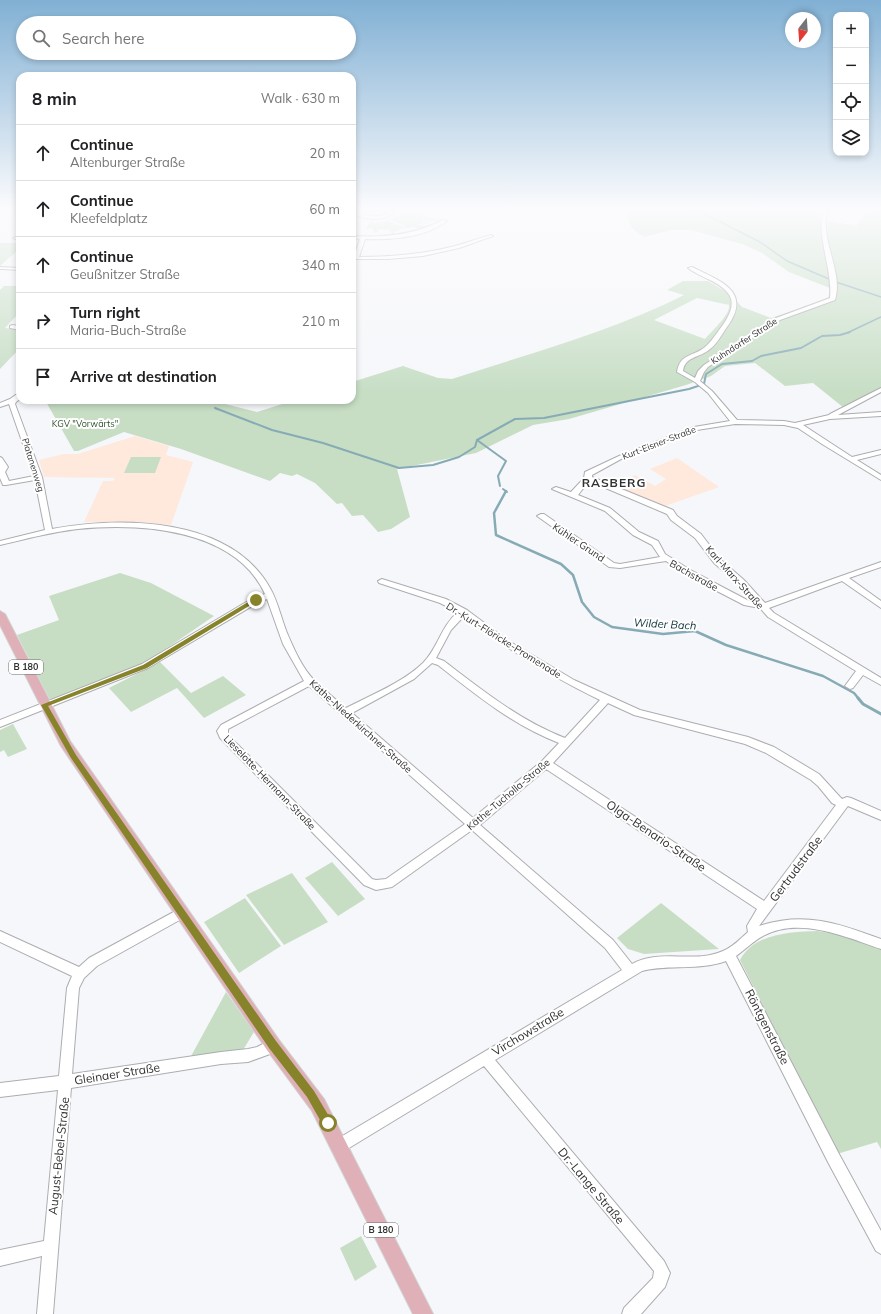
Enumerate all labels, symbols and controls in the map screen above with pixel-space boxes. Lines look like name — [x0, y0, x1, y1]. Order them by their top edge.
north arrow — [785, 12, 821, 48]
map controls — [833, 12, 869, 156]
button: + — [833, 12, 869, 48]
search box — [16, 16, 356, 60]
icon: search — [30, 27, 52, 49]
text: Search here — [62, 29, 144, 48]
button: − — [833, 48, 869, 84]
button: locate — [833, 84, 869, 120]
text: 8 min — [32, 88, 77, 109]
text: Walk · 630 m — [261, 90, 340, 106]
button: layers — [833, 120, 869, 156]
text: Continue — [70, 135, 133, 154]
icon: ahead — [32, 142, 54, 164]
text: 20 m — [310, 145, 340, 161]
text: Altenburger Straße — [70, 154, 185, 170]
text: Continue — [70, 191, 133, 210]
icon: ahead — [32, 198, 54, 220]
text: 60 m — [310, 201, 340, 217]
text: Kleefeldplatz — [70, 210, 148, 226]
text: Continue — [70, 247, 133, 266]
icon: ahead — [32, 254, 54, 276]
text: 340 m — [302, 257, 340, 273]
text: Geußnitzer Straße — [70, 266, 180, 282]
text: Turn right — [70, 303, 140, 322]
icon: right — [32, 310, 54, 332]
text: 210 m — [302, 313, 340, 329]
street label: Kuhndorfer Straße — [709, 315, 779, 366]
text: Maria-Buch-Straße — [70, 322, 186, 338]
icon: arrive — [32, 366, 54, 388]
text: Arrive at destination — [70, 367, 217, 386]
park label: KGV "Vorwärts" — [52, 418, 118, 429]
street label: Kurt-Eisner-Straße — [620, 423, 697, 462]
street label: Platanenweg — [20, 437, 47, 493]
district label: RASBERG — [582, 475, 646, 490]
street label: Kühler Grund — [550, 520, 607, 565]
street label: Karl-Marx-Straße — [703, 543, 767, 612]
street label: Bachstraße — [667, 557, 720, 594]
route end — [247, 591, 265, 609]
street label: Dr.-Kurt-Flöricke-Promenade — [444, 600, 564, 681]
water label: Wilder Bach — [633, 615, 697, 633]
road number: B 180 — [9, 660, 43, 674]
street label: Käthe-Niederkirchner-Straße — [307, 677, 415, 776]
street label: Lieselotte-Hermann-Straße — [221, 732, 318, 832]
street label: Käthe-Tucholla-Straße — [464, 756, 553, 833]
street label: Olga-Benario-Straße — [604, 797, 709, 875]
street label: Gertrudstraße — [766, 833, 825, 905]
street label: Röntgenstraße — [742, 987, 793, 1067]
street label: Virchowstraße — [489, 1004, 566, 1059]
street label: Gleinaer Straße — [73, 1059, 161, 1088]
street label: August-Bebel-Straße — [45, 1096, 72, 1216]
route start — [319, 1114, 337, 1132]
street label: Dr.-Lange Straße — [555, 1144, 628, 1227]
road number: B 180 — [364, 1223, 398, 1237]

